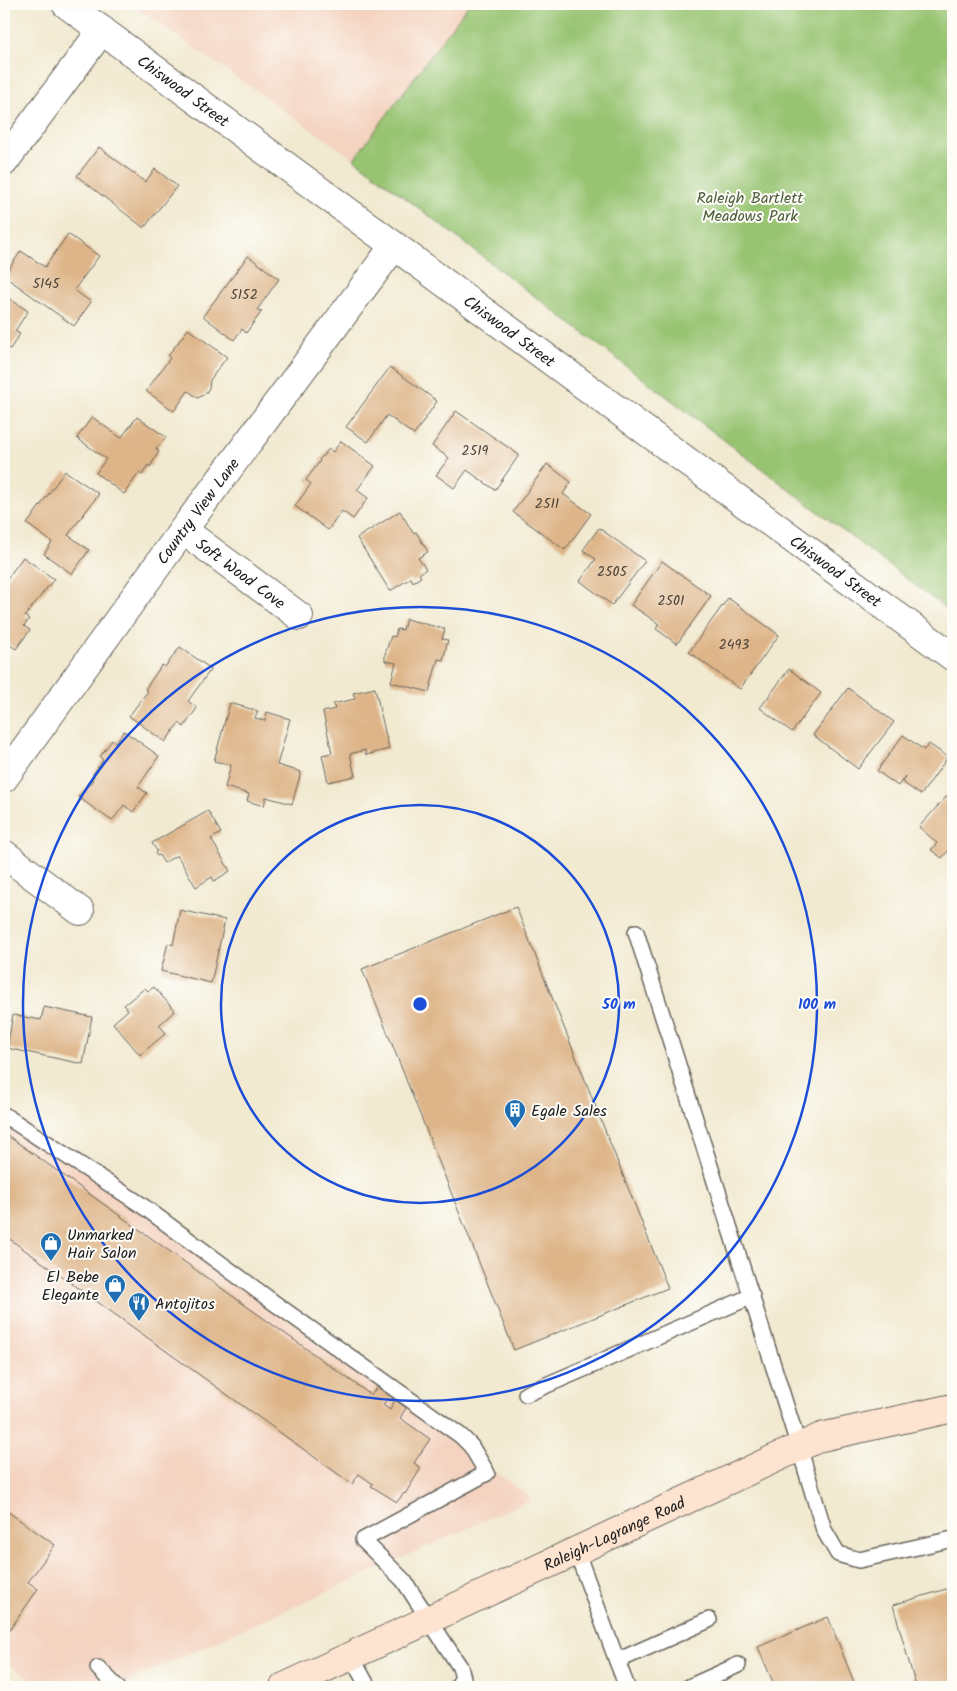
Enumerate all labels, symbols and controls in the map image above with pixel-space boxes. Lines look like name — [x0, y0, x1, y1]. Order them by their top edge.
street label: Chiswood Street — [131, 49, 235, 135]
park label: Raleigh Bartlett Meadows Park — [696, 186, 804, 229]
house number: 5145 — [32, 273, 61, 295]
house number: 5152 — [230, 284, 258, 306]
street label: Chiswood Street — [457, 289, 561, 375]
house number: 2519 — [462, 440, 489, 462]
street label: Country View Lane — [151, 453, 247, 570]
house number: 2511 — [535, 493, 559, 515]
street label: Chiswood Street — [784, 530, 887, 615]
street label: Soft Wood Cove — [190, 532, 290, 616]
house number: 2505 — [597, 561, 629, 583]
house number: 2501 — [657, 590, 685, 612]
house number: 2493 — [719, 634, 749, 656]
text: 50 m — [601, 993, 636, 1017]
text: 100 m — [798, 993, 836, 1017]
centre of rings — [411, 995, 429, 1013]
building icon: Egale Sales — [503, 1098, 527, 1129]
place label: Egale Sales — [531, 1099, 607, 1124]
place label: Unmarked Hair Salon — [67, 1223, 136, 1266]
shop icon: Unmarked Hair Salon — [39, 1231, 63, 1262]
place label: El Bebe Elegante — [41, 1265, 99, 1308]
shop icon: El Bebe Elegante — [103, 1273, 127, 1304]
restaurant icon: Antojitos — [127, 1291, 151, 1322]
place label: Antojitos — [155, 1292, 215, 1317]
street label: Raleigh-Lagrange Road — [540, 1490, 691, 1579]

